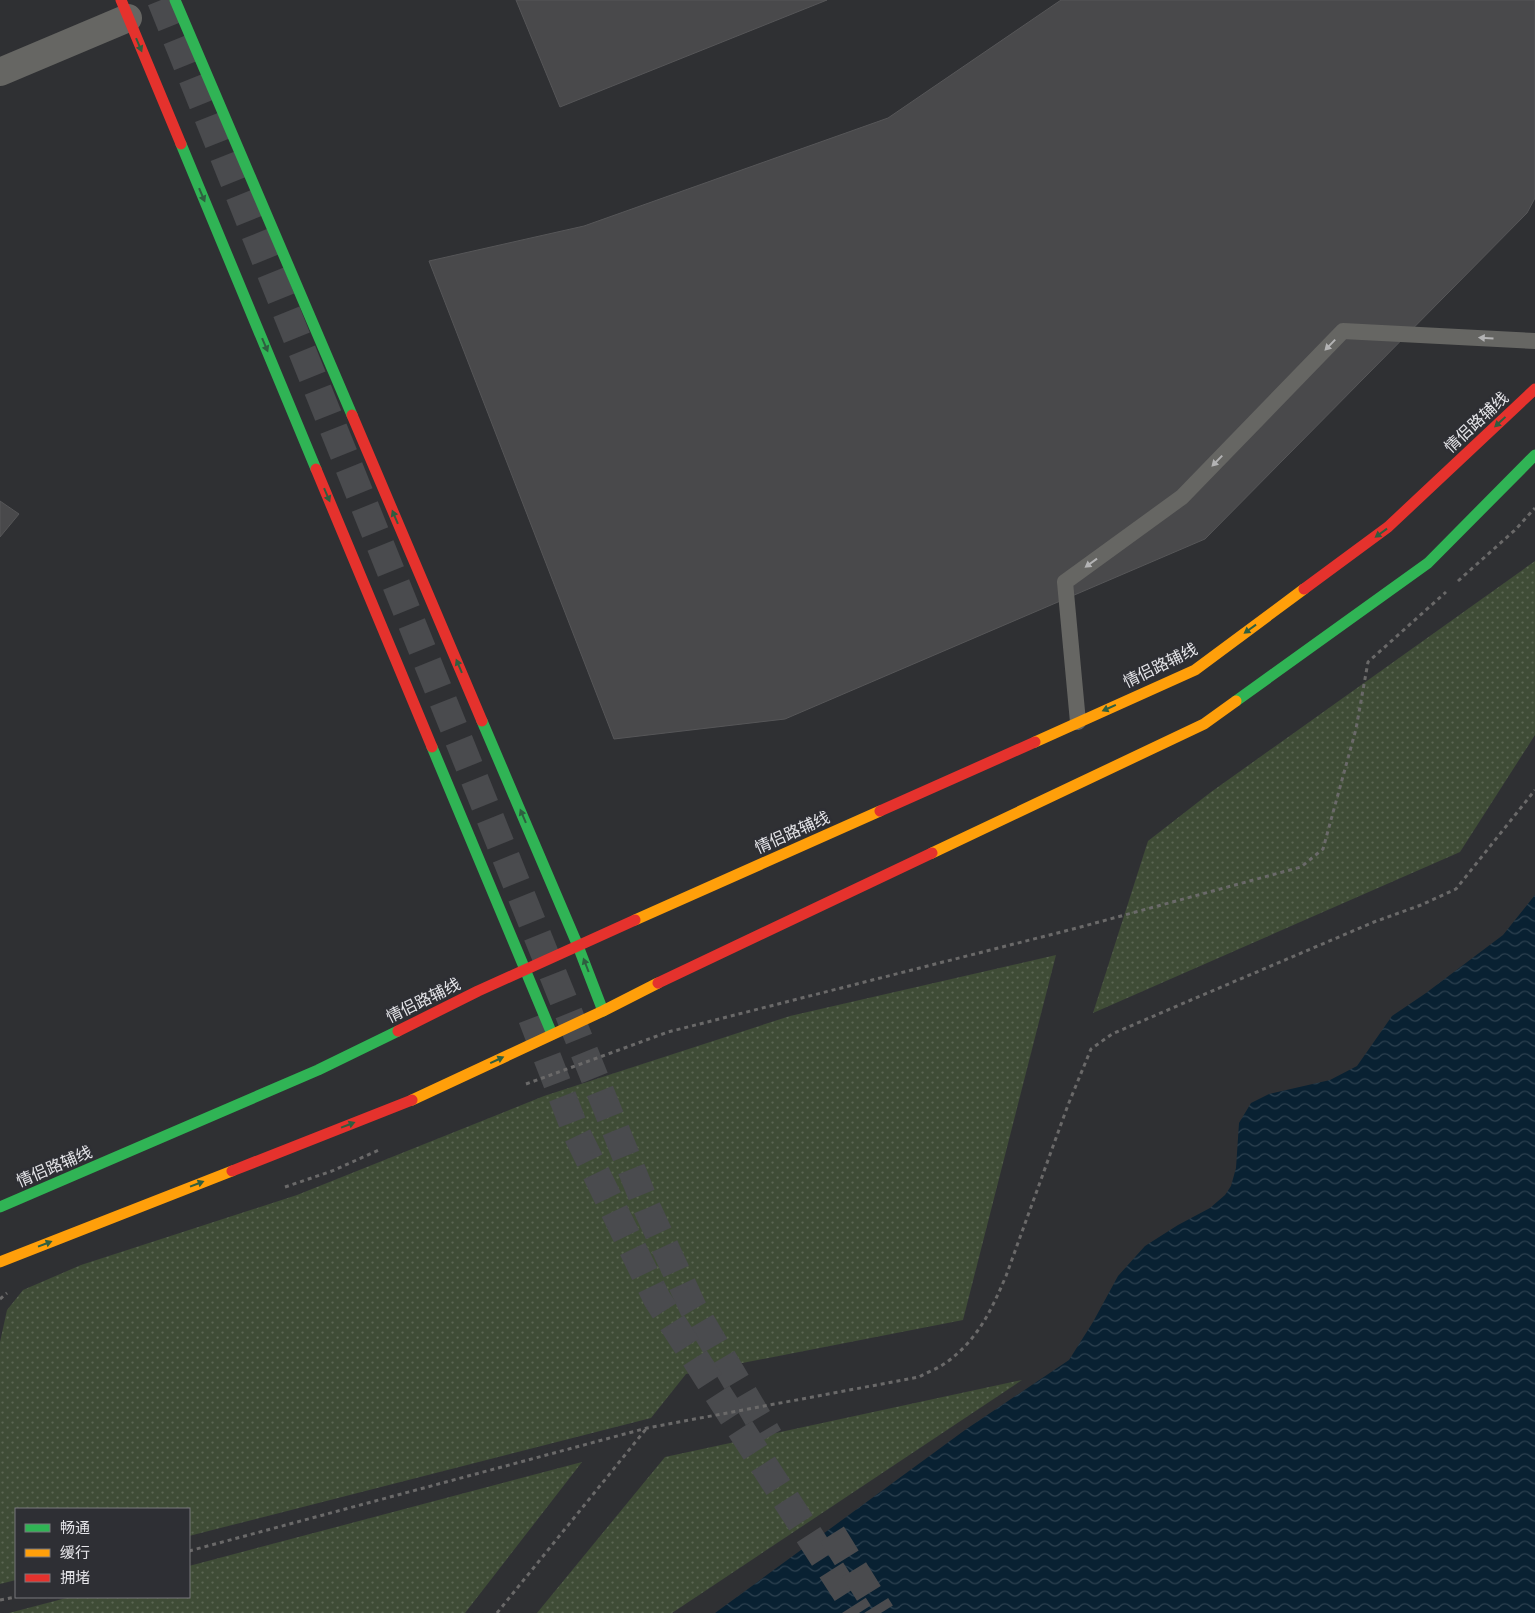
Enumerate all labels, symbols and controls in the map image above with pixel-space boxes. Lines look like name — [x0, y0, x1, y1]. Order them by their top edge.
one-way arrow — [136, 38, 144, 52]
one-way arrow — [198, 188, 206, 203]
one-way arrow — [1478, 334, 1494, 342]
one-way arrow — [261, 338, 269, 352]
one-way arrow — [1324, 338, 1336, 350]
street label: 情侣路辅线 — [1440, 387, 1513, 457]
one-way arrow — [1494, 416, 1506, 428]
one-way arrow — [1211, 455, 1223, 467]
one-way arrow — [324, 488, 332, 502]
one-way arrow — [391, 510, 399, 524]
one-way arrow — [1374, 528, 1388, 538]
one-way arrow — [1084, 558, 1098, 568]
one-way arrow — [1243, 624, 1257, 634]
street label: 情侣路辅线 — [1120, 638, 1201, 692]
one-way arrow — [454, 659, 462, 673]
one-way arrow — [1102, 704, 1116, 712]
street label: 情侣路辅线 — [751, 807, 833, 858]
one-way arrow — [518, 808, 526, 823]
one-way arrow — [582, 957, 590, 972]
street label: 情侣路辅线 — [383, 973, 464, 1027]
one-way arrow — [490, 1056, 504, 1064]
one-way arrow — [341, 1121, 356, 1129]
street label: 情侣路辅线 — [13, 1141, 95, 1192]
one-way arrow — [189, 1180, 204, 1188]
one-way arrow — [38, 1240, 53, 1247]
legend — [15, 1508, 190, 1598]
text: 畅通 — [60, 1518, 90, 1537]
text: 缓行 — [60, 1543, 90, 1562]
text: 拥堵 — [60, 1568, 90, 1587]

